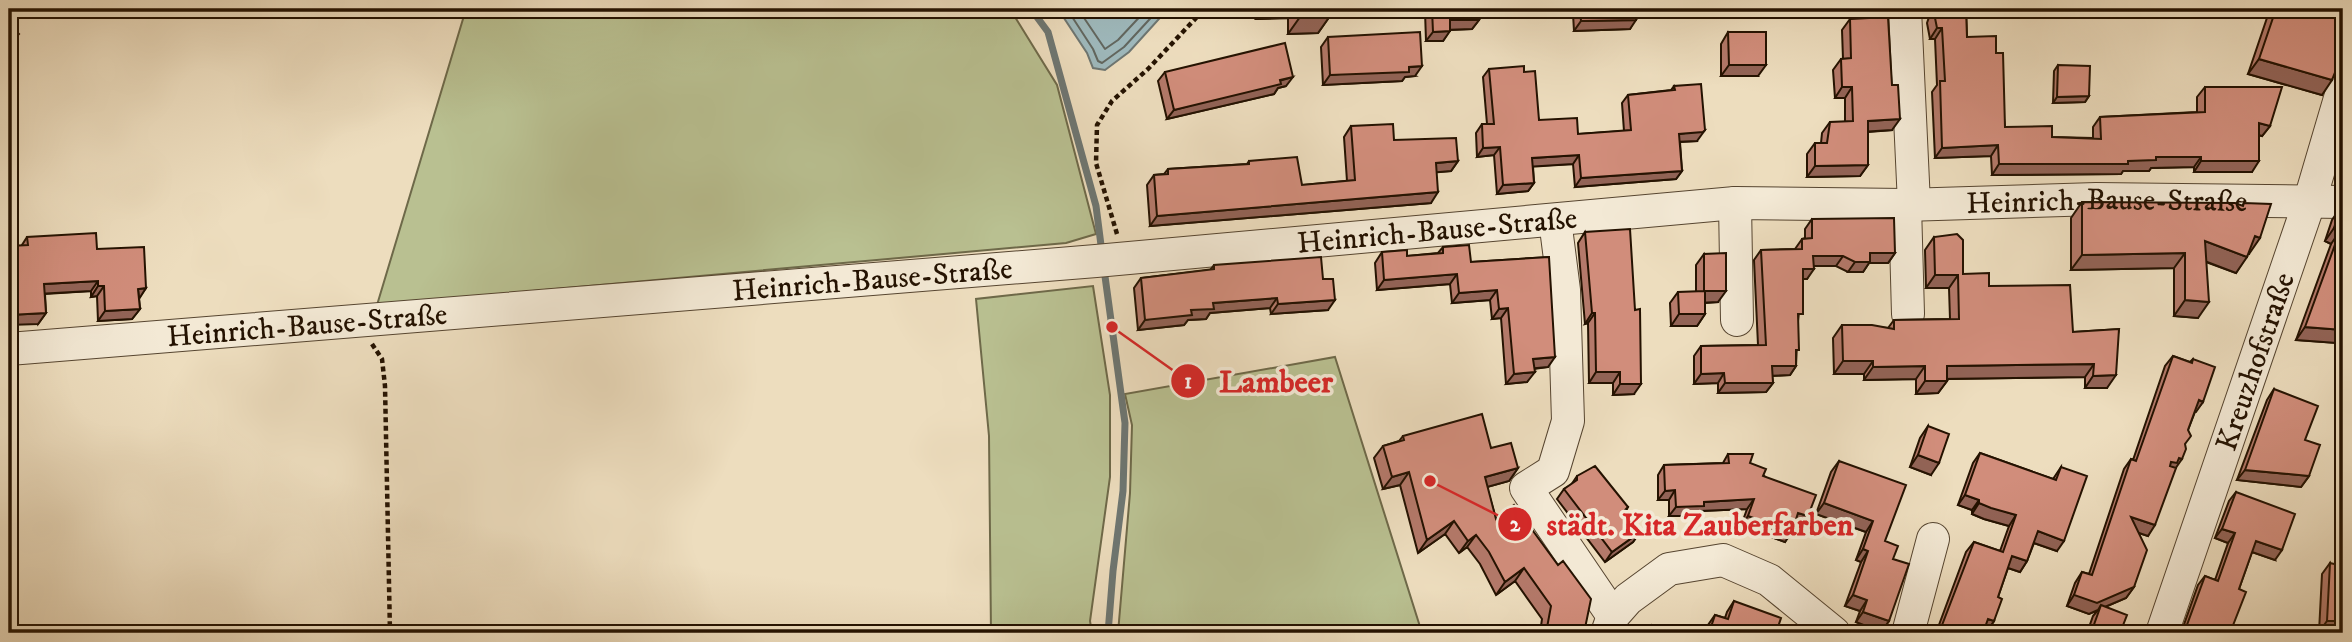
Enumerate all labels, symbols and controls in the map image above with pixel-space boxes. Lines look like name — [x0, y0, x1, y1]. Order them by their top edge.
street label: Heinrich-Bause-Straße — [1966, 182, 2247, 223]
street label: Heinrich-Bause-Straße — [1296, 200, 1579, 263]
street label: Heinrich-Bause-Straße — [731, 251, 1014, 310]
street label: Kreuzhofstraße — [2209, 268, 2304, 456]
street label: Heinrich-Bause-Straße — [166, 297, 449, 356]
callout: Lambeer — [1170, 355, 1347, 408]
text: Lambeer — [1219, 363, 1334, 403]
text: 1 — [1184, 369, 1192, 395]
callout: städt. Kita Zauberfarben — [1497, 497, 1867, 550]
text: städt. Kita Zauberfarben — [1547, 506, 1854, 546]
text: 2 — [1510, 512, 1521, 538]

